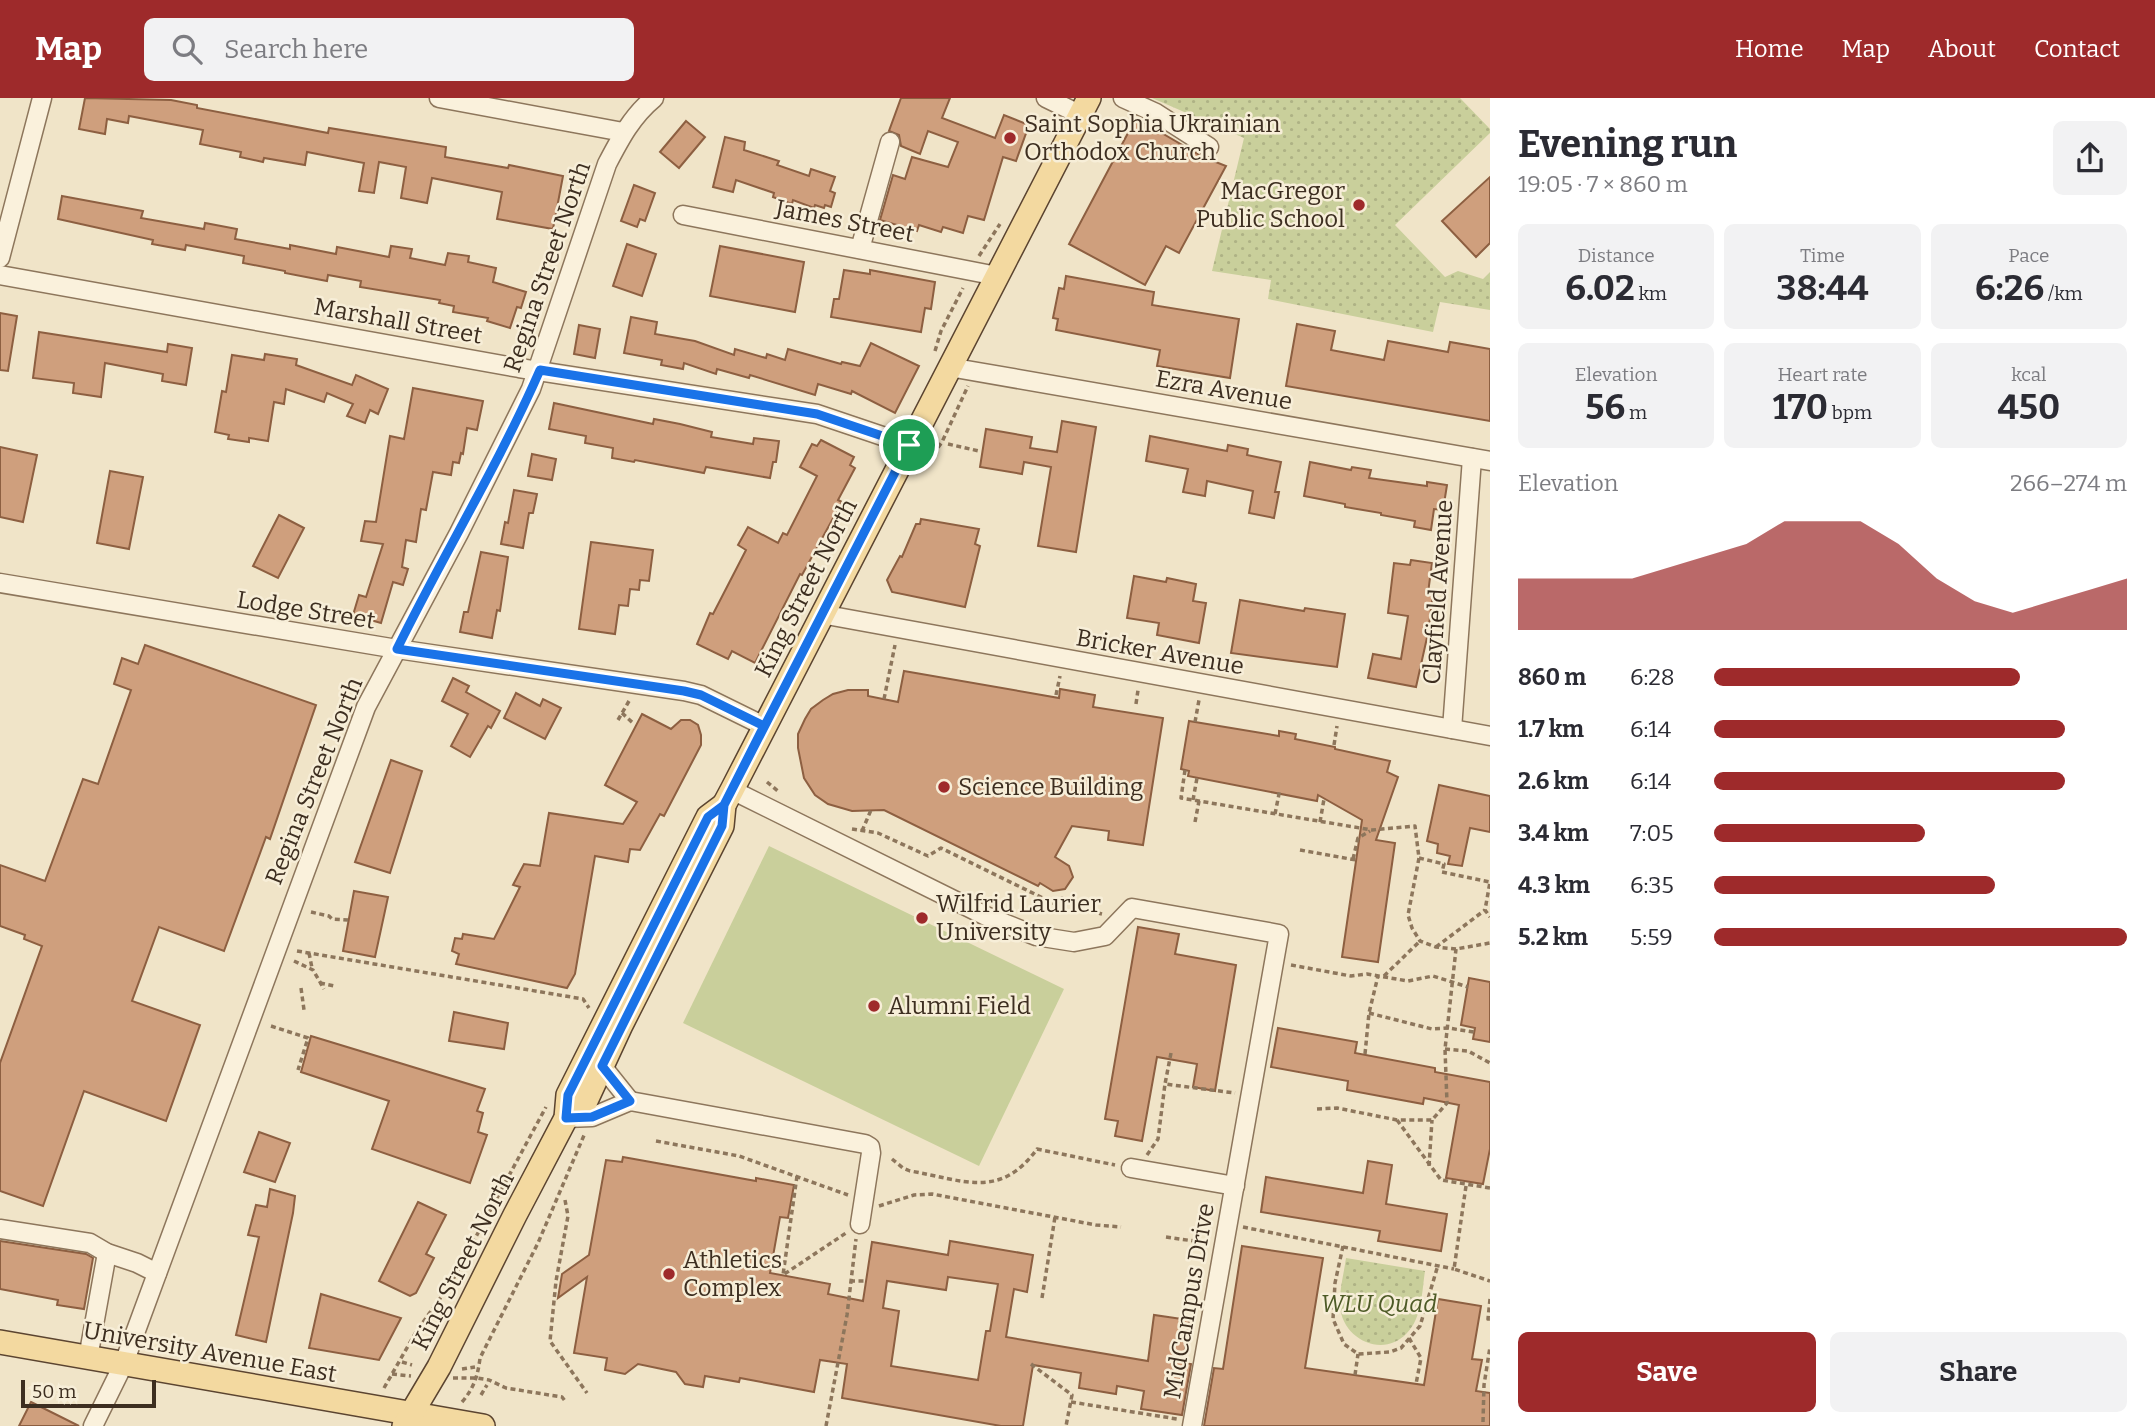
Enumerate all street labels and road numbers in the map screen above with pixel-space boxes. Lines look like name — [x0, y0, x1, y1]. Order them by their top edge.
street label: Regina Street North — [498, 158, 596, 376]
street label: James Street — [772, 194, 917, 248]
street label: Marshall Street — [312, 292, 485, 350]
street label: Ezra Avenue — [1154, 364, 1294, 416]
street label: King Street North — [749, 494, 863, 682]
street label: Clayfield Avenue — [1418, 498, 1458, 686]
street label: Lodge Street — [235, 585, 378, 635]
street label: Bricker Avenue — [1074, 623, 1246, 681]
street label: Regina Street North — [260, 673, 368, 889]
street label: King Street North — [406, 1167, 520, 1355]
street label: MidCampus Drive — [1158, 1201, 1220, 1401]
street label: University Avenue East — [81, 1316, 339, 1388]

